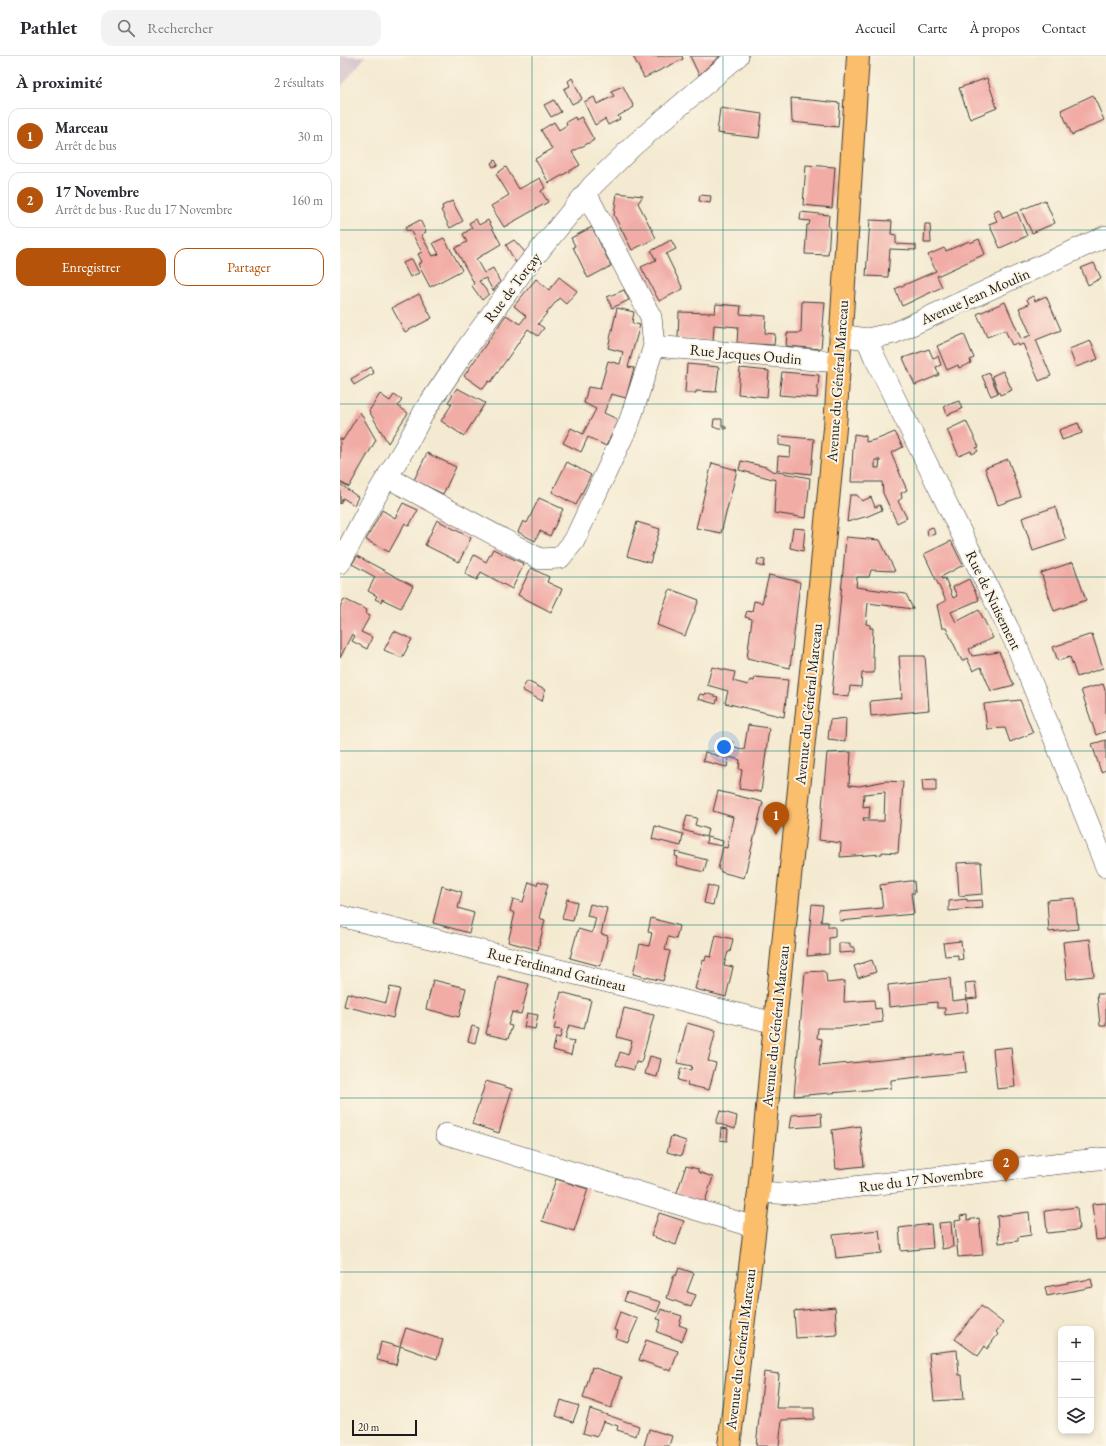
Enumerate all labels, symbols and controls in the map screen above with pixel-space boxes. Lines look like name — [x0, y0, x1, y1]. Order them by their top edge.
search box — [101, 10, 381, 46]
text: Pathlet — [20, 15, 77, 40]
icon: search — [115, 17, 137, 39]
text: Rechercher — [147, 18, 213, 37]
text: Accueil — [855, 19, 896, 37]
text: Carte — [918, 19, 948, 37]
text: À propos — [970, 19, 1020, 37]
text: Contact — [1042, 19, 1086, 37]
text: À proximité — [16, 71, 102, 93]
text: 2 résultats — [274, 74, 324, 91]
text: Marceau — [55, 118, 108, 137]
text: 1 — [27, 128, 33, 145]
text: 30 m — [298, 128, 323, 145]
text: Arrêt de bus — [55, 137, 116, 154]
text: 17 Novembre — [55, 182, 139, 201]
text: 2 — [27, 192, 33, 209]
text: 160 m — [292, 192, 323, 209]
text: Arrêt de bus · Rue du 17 Novembre — [55, 201, 232, 218]
button: Enregistrer — [16, 248, 166, 286]
button: Partager — [174, 248, 324, 286]
street label: Rue de Torçay — [479, 248, 545, 326]
street label: Avenue Jean Moulin — [916, 263, 1033, 329]
street label: Avenue du Général Marceau — [822, 299, 852, 464]
street label: Rue Jacques Oudin — [689, 340, 803, 368]
street label: Rue de Nuisement — [962, 547, 1026, 653]
street label: Avenue du Général Marceau — [790, 622, 826, 787]
your location — [714, 737, 734, 757]
pin: 1 — [763, 802, 789, 835]
street label: Rue Ferdinand Gatineau — [486, 943, 628, 995]
street label: Avenue du Général Marceau — [757, 944, 793, 1109]
pin: 2 — [993, 1149, 1019, 1182]
street label: Rue du 17 Novembre — [858, 1162, 984, 1196]
street label: Avenue du Général Marceau — [721, 1267, 759, 1432]
map controls — [1058, 1326, 1094, 1434]
button: + — [1058, 1326, 1094, 1362]
button: − — [1058, 1362, 1094, 1398]
button: layers — [1058, 1398, 1094, 1434]
scale bar — [352, 1418, 417, 1437]
text: 20 m — [358, 1420, 379, 1434]

